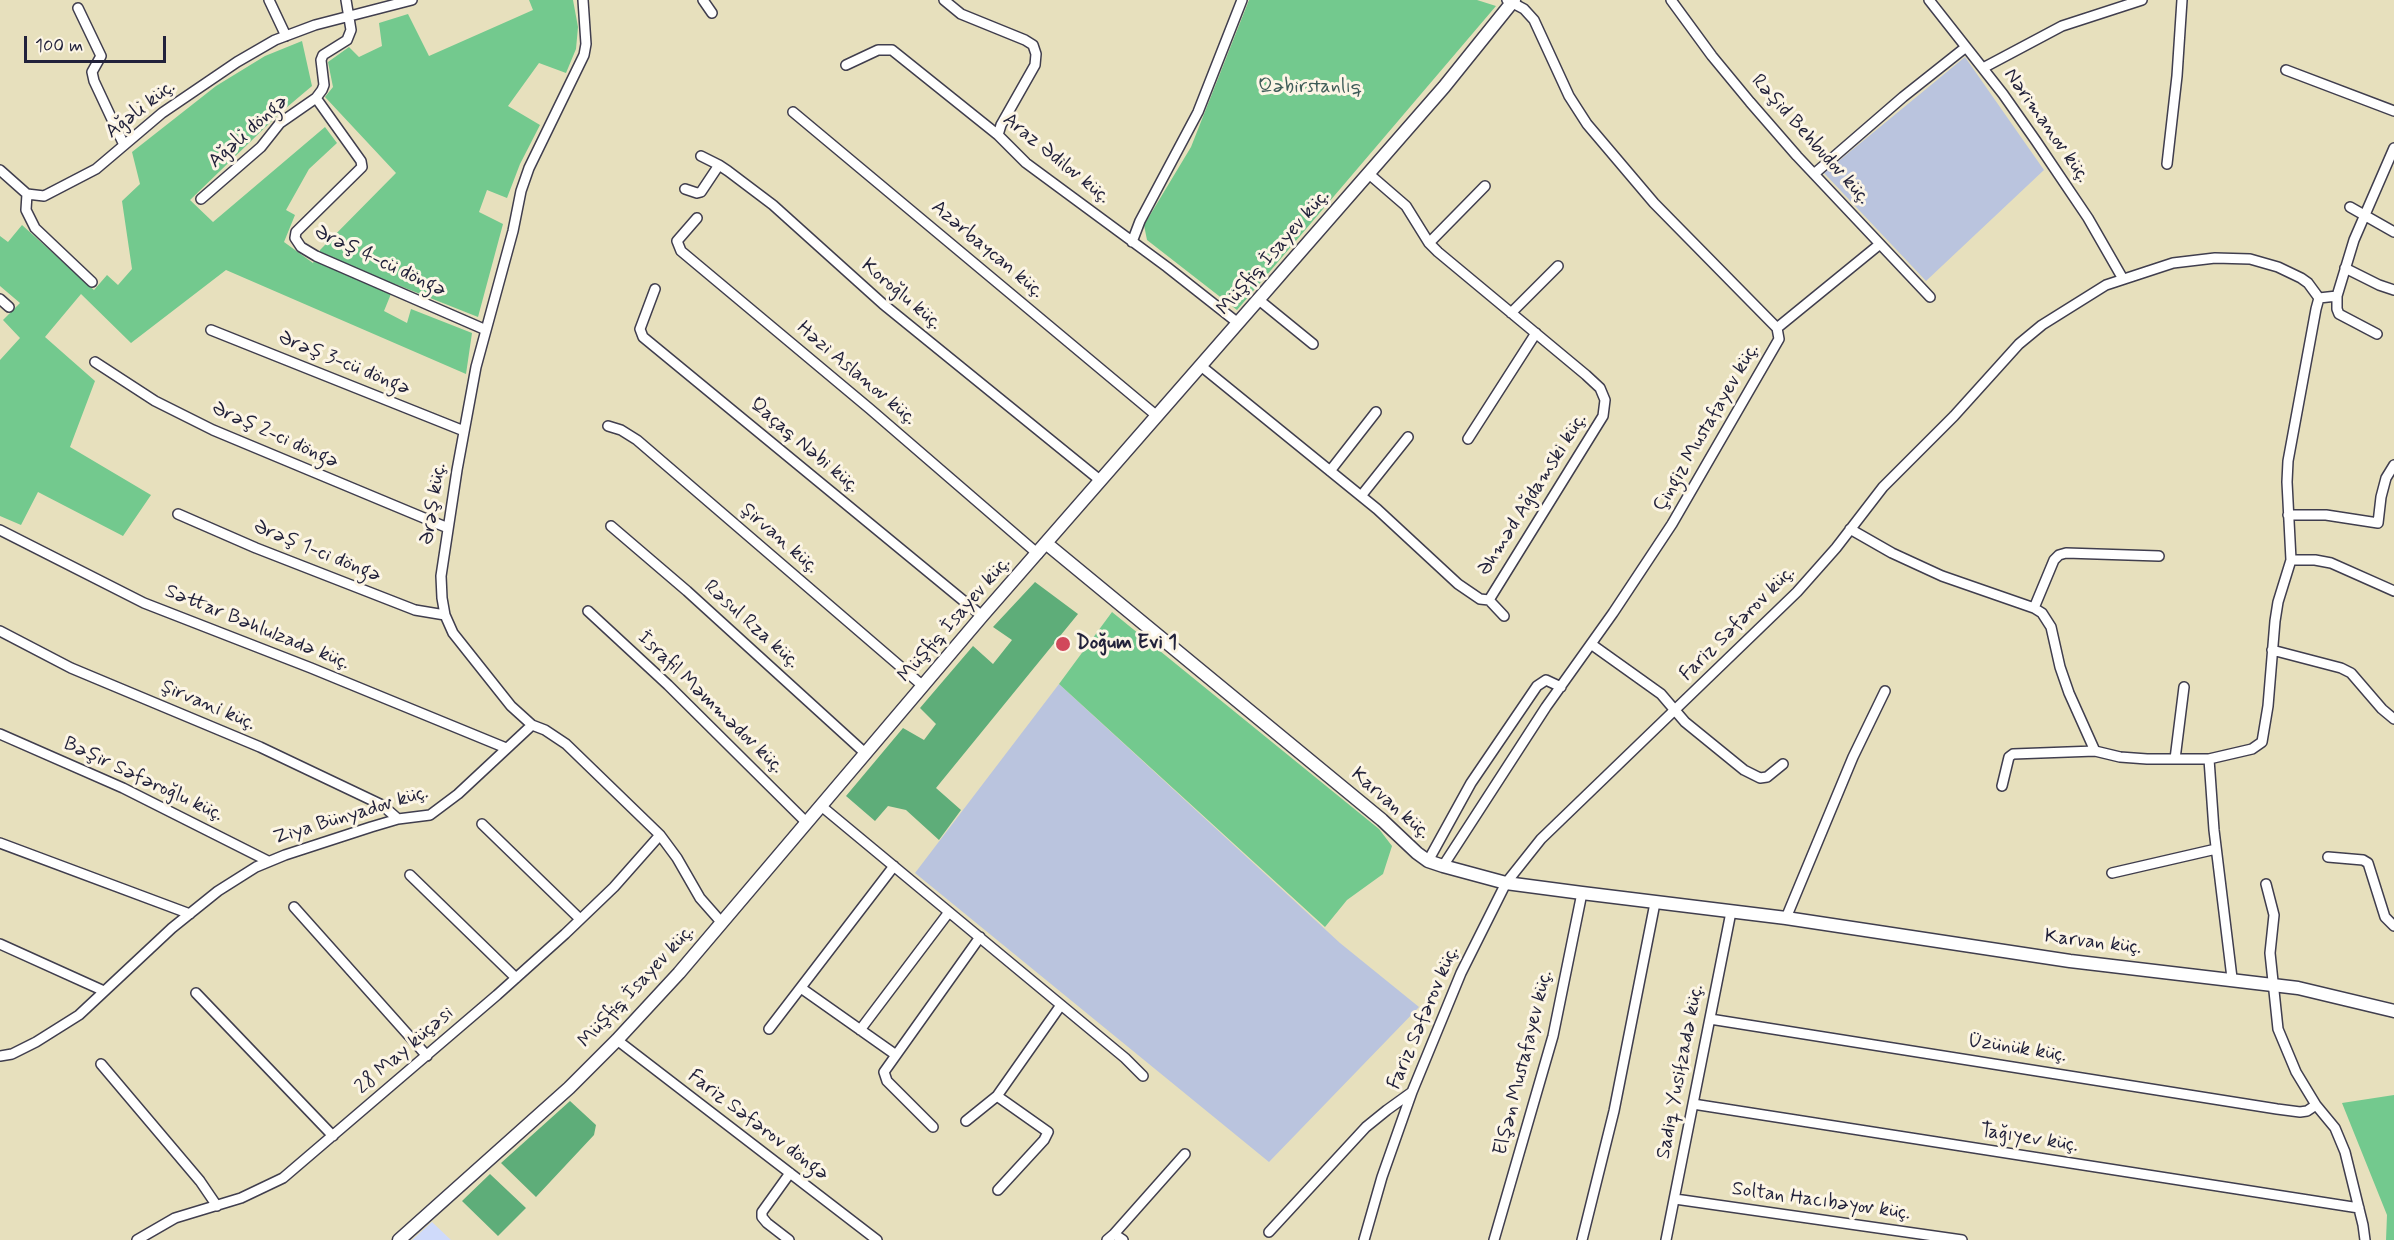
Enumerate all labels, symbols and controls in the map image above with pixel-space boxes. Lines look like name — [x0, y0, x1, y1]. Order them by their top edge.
scale bar — [27, 24, 170, 62]
text: 100 m — [35, 34, 83, 58]
street label: Nərimanov küç. — [1998, 64, 2094, 188]
street label: Rəşid Behbudov küç. — [1745, 70, 1875, 210]
street label: Ağəli küç. — [101, 75, 181, 145]
park label: Qəbirstanlıq — [1258, 76, 1362, 100]
street label: Ağəli döngə — [204, 90, 294, 174]
street label: Araz Ədilov küç. — [997, 108, 1115, 210]
street label: Müşfiq İsayev küç. — [1213, 185, 1335, 321]
street label: Azərbaycan küç. — [926, 196, 1048, 304]
street label: Ərəş 4-cü döngə — [310, 221, 450, 303]
street label: Koroğlu küç. — [856, 254, 946, 336]
street label: Həzi Aslanov küç. — [791, 317, 921, 431]
street label: Ərəş 3-cü döngə — [274, 327, 414, 401]
street label: Çingiz Mustafayev küç. — [1649, 339, 1765, 517]
street label: Qaçaq Nəbi küç. — [744, 393, 864, 499]
street label: Ərəş 2-ci döngə — [208, 397, 342, 475]
street label: Əhməd Ağdamski küç. — [1473, 409, 1593, 581]
street label: Ərəş küç. — [416, 461, 452, 547]
street label: Şirvan küç. — [735, 498, 823, 580]
street label: Ərəş 1-ci döngə — [249, 515, 385, 589]
street label: Müşfiq İsayev küç. — [894, 552, 1016, 688]
street label: Fariz Səfərov küç. — [1675, 561, 1801, 687]
street label: Rəsul Rza küç. — [698, 576, 804, 674]
street label: Səttar Bəhlulzadə küç. — [161, 580, 353, 676]
street label: İsrafil Məmmədov küç. — [632, 627, 788, 779]
place label: Doğum Evi 1 — [1076, 632, 1177, 656]
marker: Doğum Evi 1 — [1054, 635, 1072, 653]
street label: Şirvani küç. — [157, 675, 259, 737]
street label: Bəşir Səfəroğlu küç. — [59, 732, 227, 828]
street label: Karvan küç. — [1345, 763, 1435, 845]
street label: Ziya Bünyadov küç. — [271, 781, 431, 851]
street label: Müşfiq İsayev küç. — [574, 921, 700, 1053]
street label: Karvan küç. — [2043, 925, 2143, 961]
street label: Fariz Səfərov küç. — [1383, 943, 1465, 1093]
street label: Elşən Mustafayev küç. — [1489, 968, 1559, 1158]
street label: Sadiq Yusifzadə küç. — [1652, 983, 1710, 1161]
street label: 28 May küçəsi — [351, 1002, 459, 1100]
street label: Üzünük küç. — [1966, 1029, 2068, 1069]
street label: Fariz Səfərov döngə — [683, 1065, 833, 1187]
street label: Tağıyev küç. — [1978, 1119, 2080, 1159]
street label: Soltan Hacıbəyov küç. — [1730, 1178, 1912, 1226]

